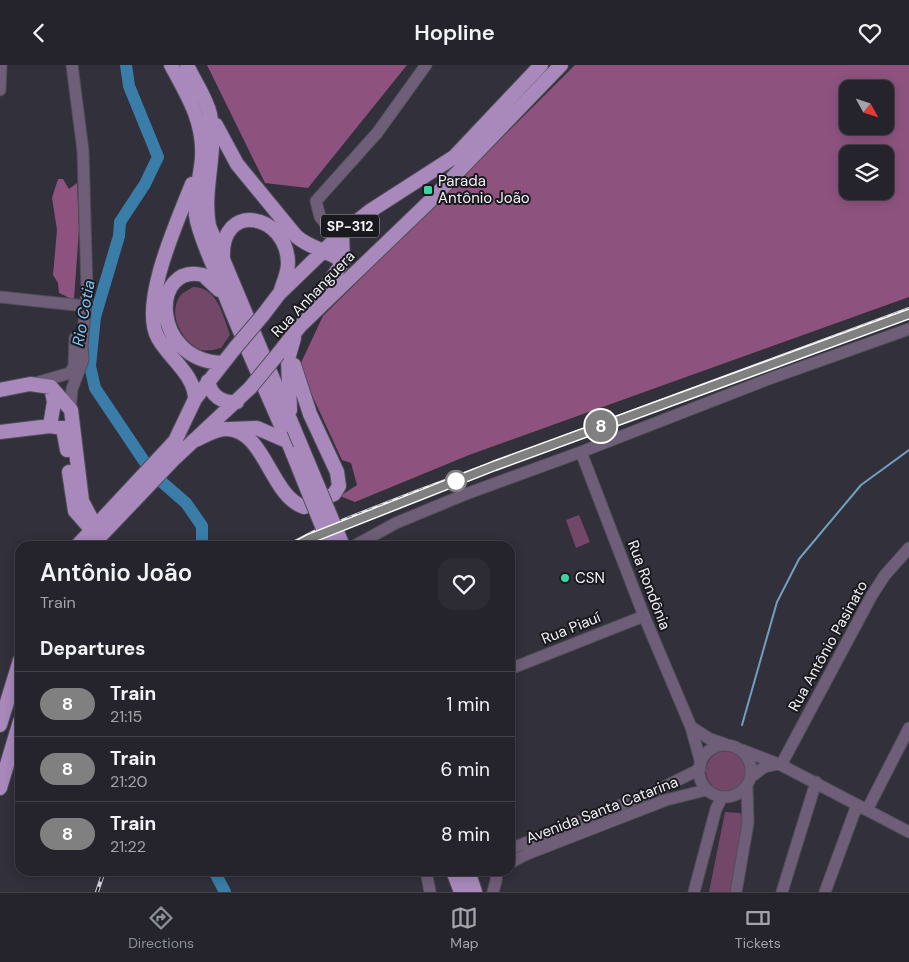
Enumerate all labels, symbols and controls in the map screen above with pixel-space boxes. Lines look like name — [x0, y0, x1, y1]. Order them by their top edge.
text: Hopline — [414, 18, 495, 47]
icon: back — [25, 19, 53, 47]
icon: heart — [856, 19, 884, 47]
north arrow — [839, 80, 894, 135]
map controls — [839, 80, 894, 200]
button: layers — [839, 145, 894, 200]
place label: Parada Antônio João — [438, 171, 530, 208]
marker: Parada Antônio João — [422, 184, 434, 196]
road number: SP-312 — [321, 215, 379, 237]
street label: Rua Anhanguera — [267, 246, 359, 342]
water label: Rio Cotia — [67, 278, 100, 348]
line badge: 8 — [585, 410, 617, 442]
text: 8 — [595, 414, 607, 438]
unlabelled marker — [445, 470, 467, 492]
street label: Rua Rondônia — [623, 537, 675, 633]
text: Antônio João — [40, 557, 192, 588]
button: heart — [438, 558, 490, 610]
place label: CSN — [575, 568, 605, 588]
marker: CSN — [559, 572, 571, 584]
street label: Rua Antônio Pasinato — [784, 577, 872, 715]
text: Train — [40, 592, 76, 613]
street label: Rua Piauí — [538, 607, 604, 649]
text: Departures — [40, 636, 145, 661]
text: Train — [110, 681, 156, 706]
text: 8 — [62, 692, 73, 716]
text: 1 min — [447, 692, 490, 717]
text: 21:15 — [110, 706, 142, 727]
text: Train — [110, 746, 156, 771]
text: 8 — [62, 757, 73, 781]
text: 6 min — [441, 757, 490, 782]
text: 21:20 — [110, 771, 147, 792]
street label: Avenida Santa Catarina — [523, 772, 681, 848]
text: Train — [110, 811, 156, 836]
text: 8 — [62, 822, 73, 846]
text: 8 min — [441, 822, 490, 847]
text: 21:22 — [110, 836, 146, 857]
tab: Directions — [128, 904, 194, 952]
tab: Map — [450, 904, 479, 952]
tab: Tickets — [735, 904, 781, 952]

